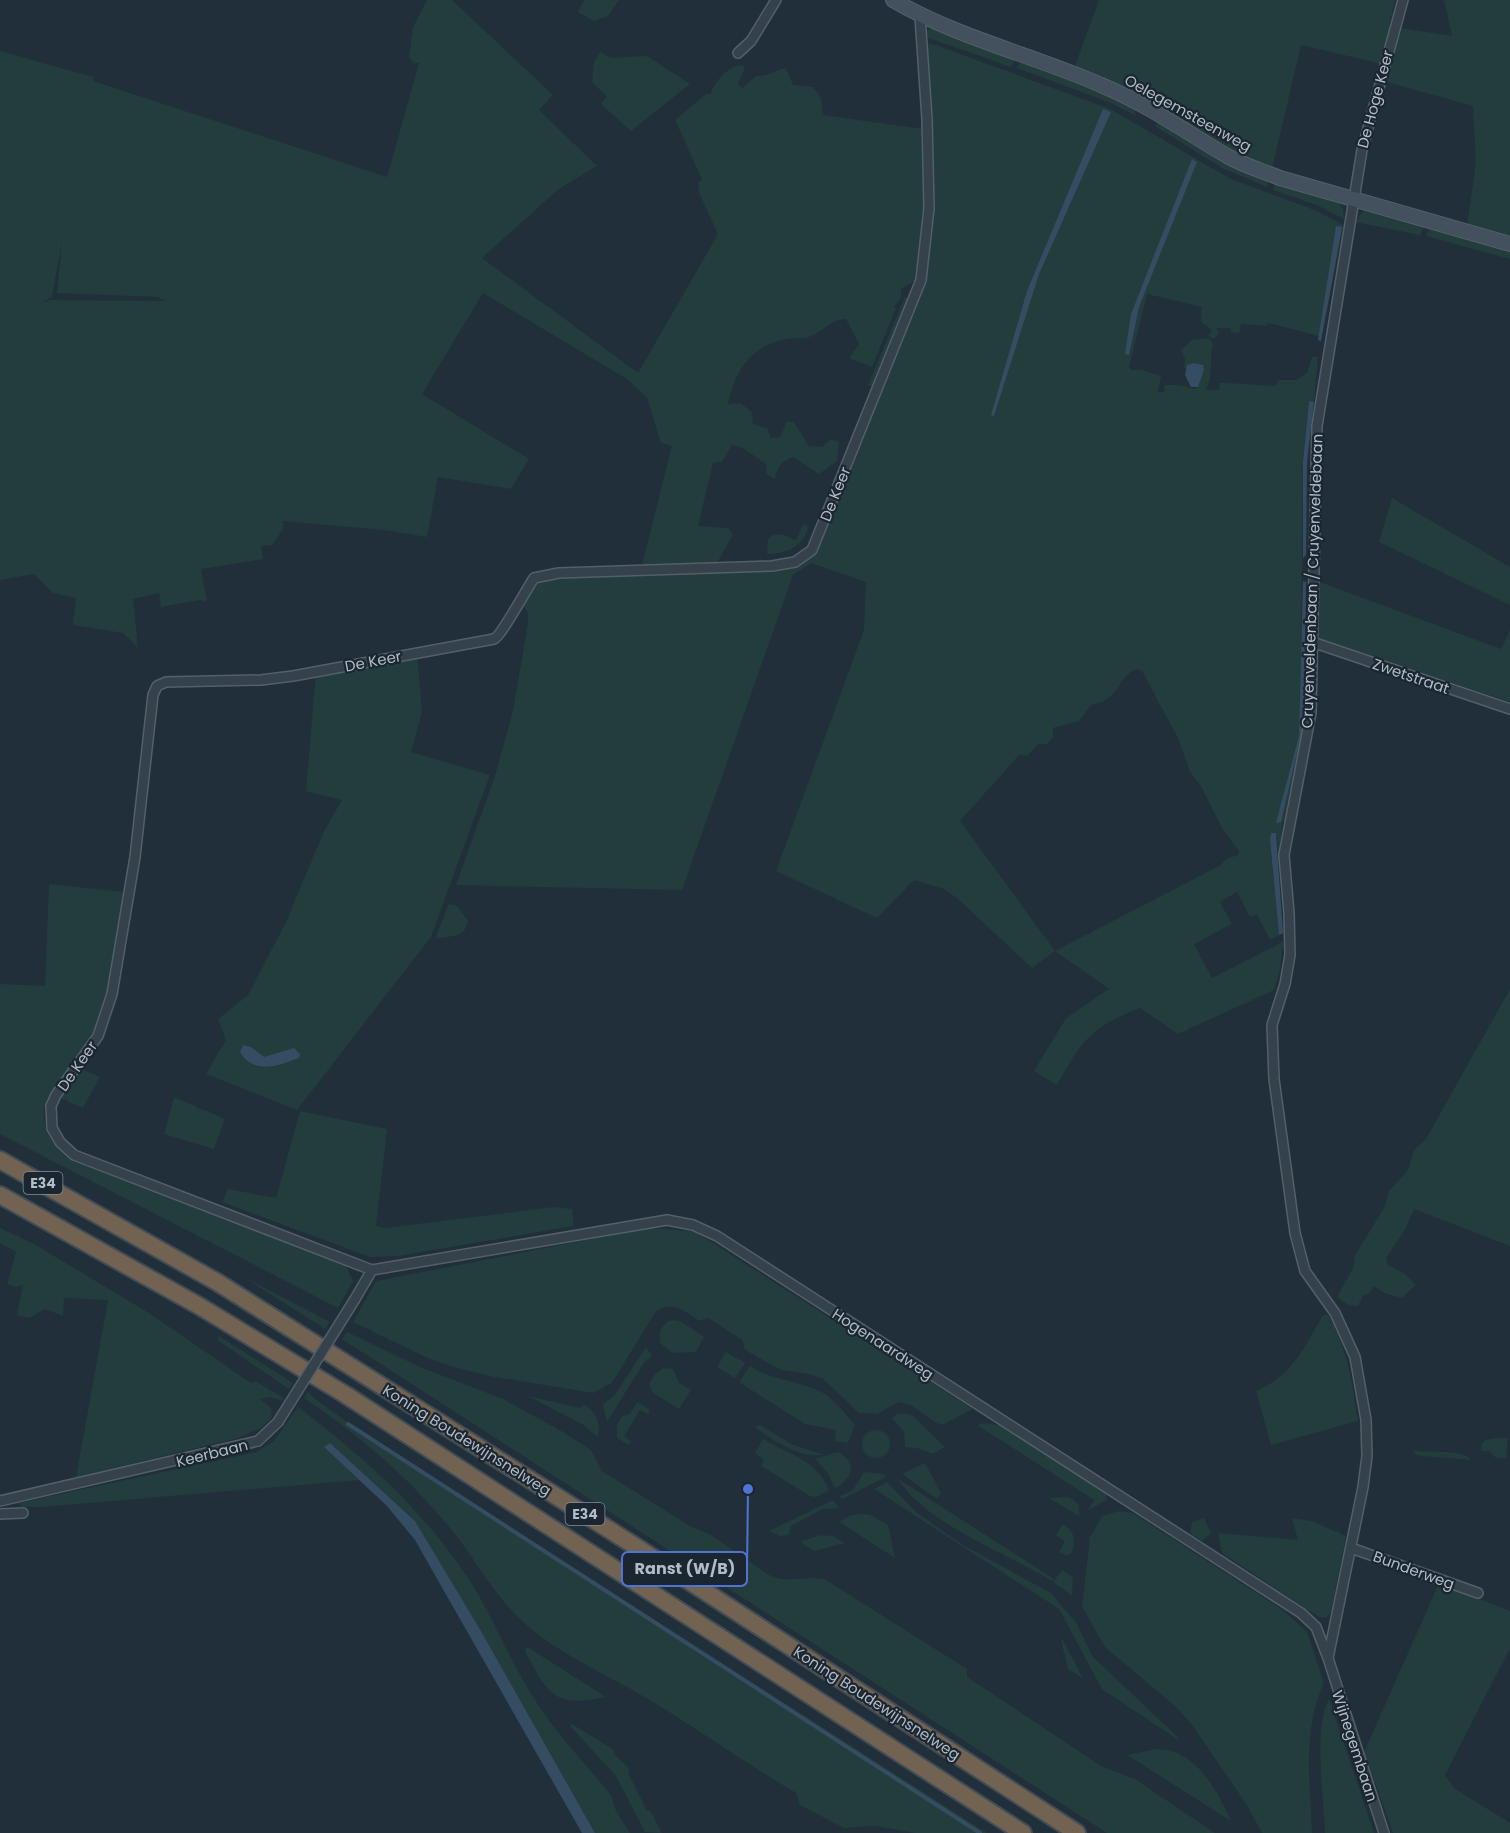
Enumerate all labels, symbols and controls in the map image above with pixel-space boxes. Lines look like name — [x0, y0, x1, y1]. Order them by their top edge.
street label: De Hoge Keer — [1352, 47, 1398, 150]
street label: Oelegemsteenweg — [1121, 69, 1255, 157]
street label: Cruyenveldenbaan / Cruyenveldebaan — [1296, 433, 1328, 729]
street label: De Keer — [815, 463, 856, 524]
street label: De Keer — [343, 645, 403, 677]
street label: Zwetstraat — [1370, 653, 1452, 699]
street label: De Keer — [52, 1036, 102, 1095]
road number: E34 — [24, 1172, 63, 1194]
street label: Hogenaardweg — [828, 1303, 938, 1385]
street label: Koning Boudewijnsnelweg — [379, 1379, 555, 1501]
street label: Keerbaan — [174, 1434, 250, 1472]
road number: E34 — [566, 1503, 604, 1525]
street label: Bunderweg — [1370, 1546, 1458, 1594]
callout: Ranst (W/B) — [622, 1552, 747, 1586]
text: Ranst (W/B) — [635, 1557, 735, 1580]
street label: Koning Boudewijnsnelweg — [790, 1641, 964, 1765]
street label: Wijnegembaan — [1327, 1688, 1383, 1804]

